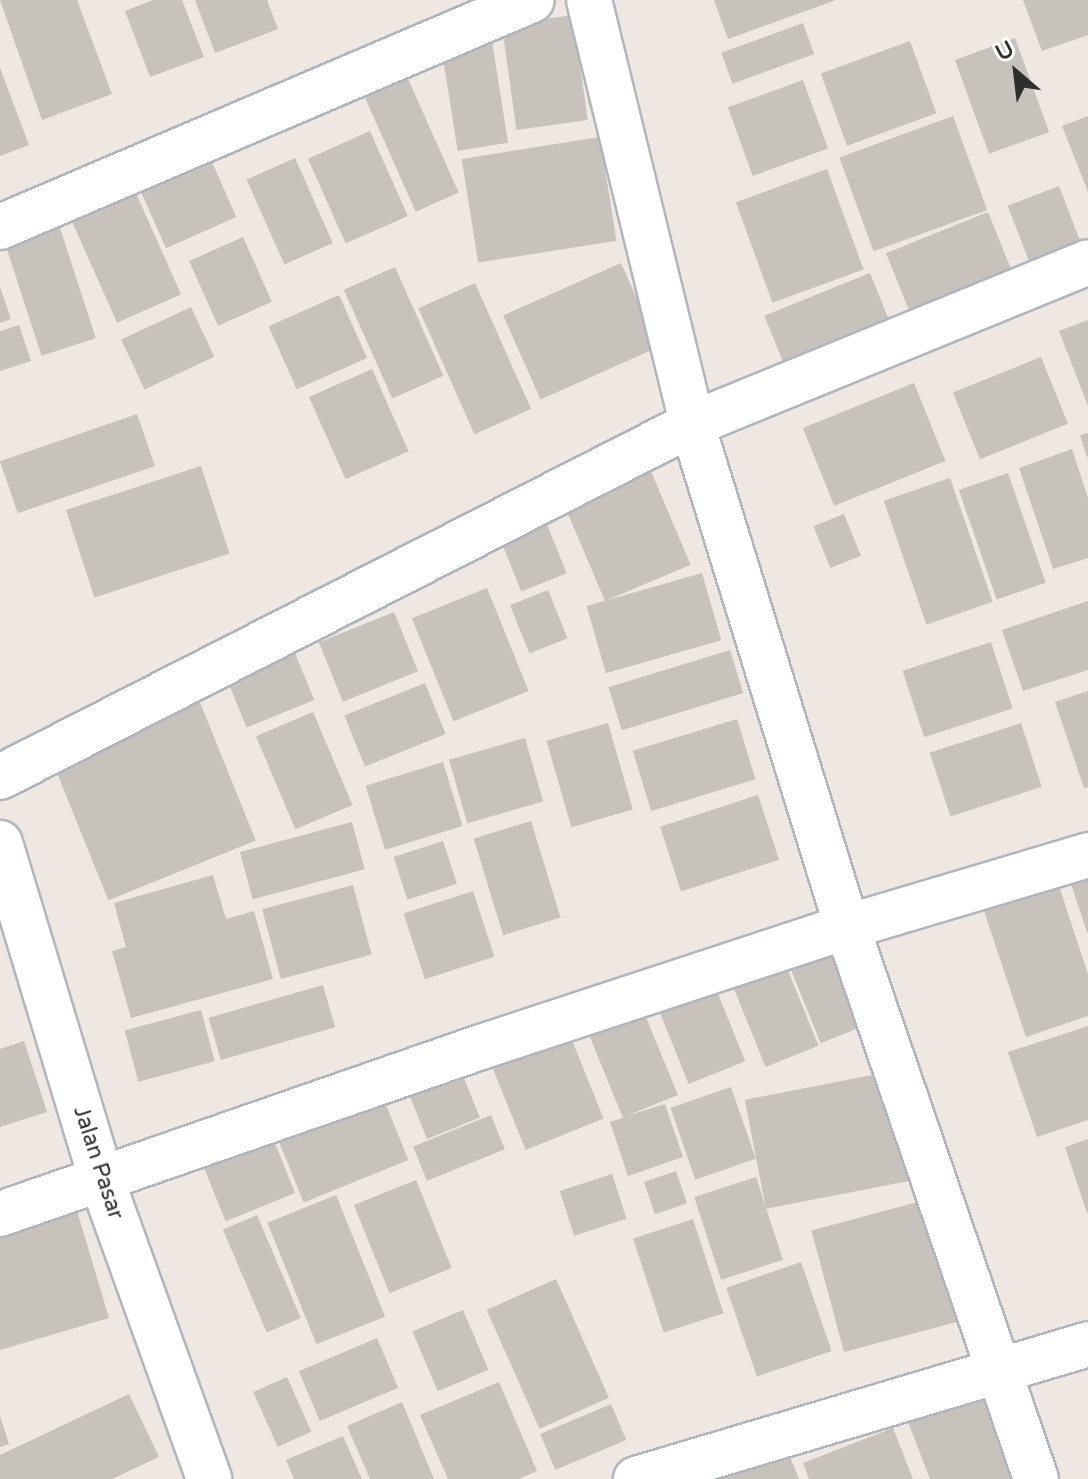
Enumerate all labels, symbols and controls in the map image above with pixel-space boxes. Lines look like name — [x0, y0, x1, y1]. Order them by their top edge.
north arrow — [976, 32, 1056, 112]
text: U — [991, 35, 1018, 66]
street label: Jalan Pasar — [67, 1103, 129, 1223]

